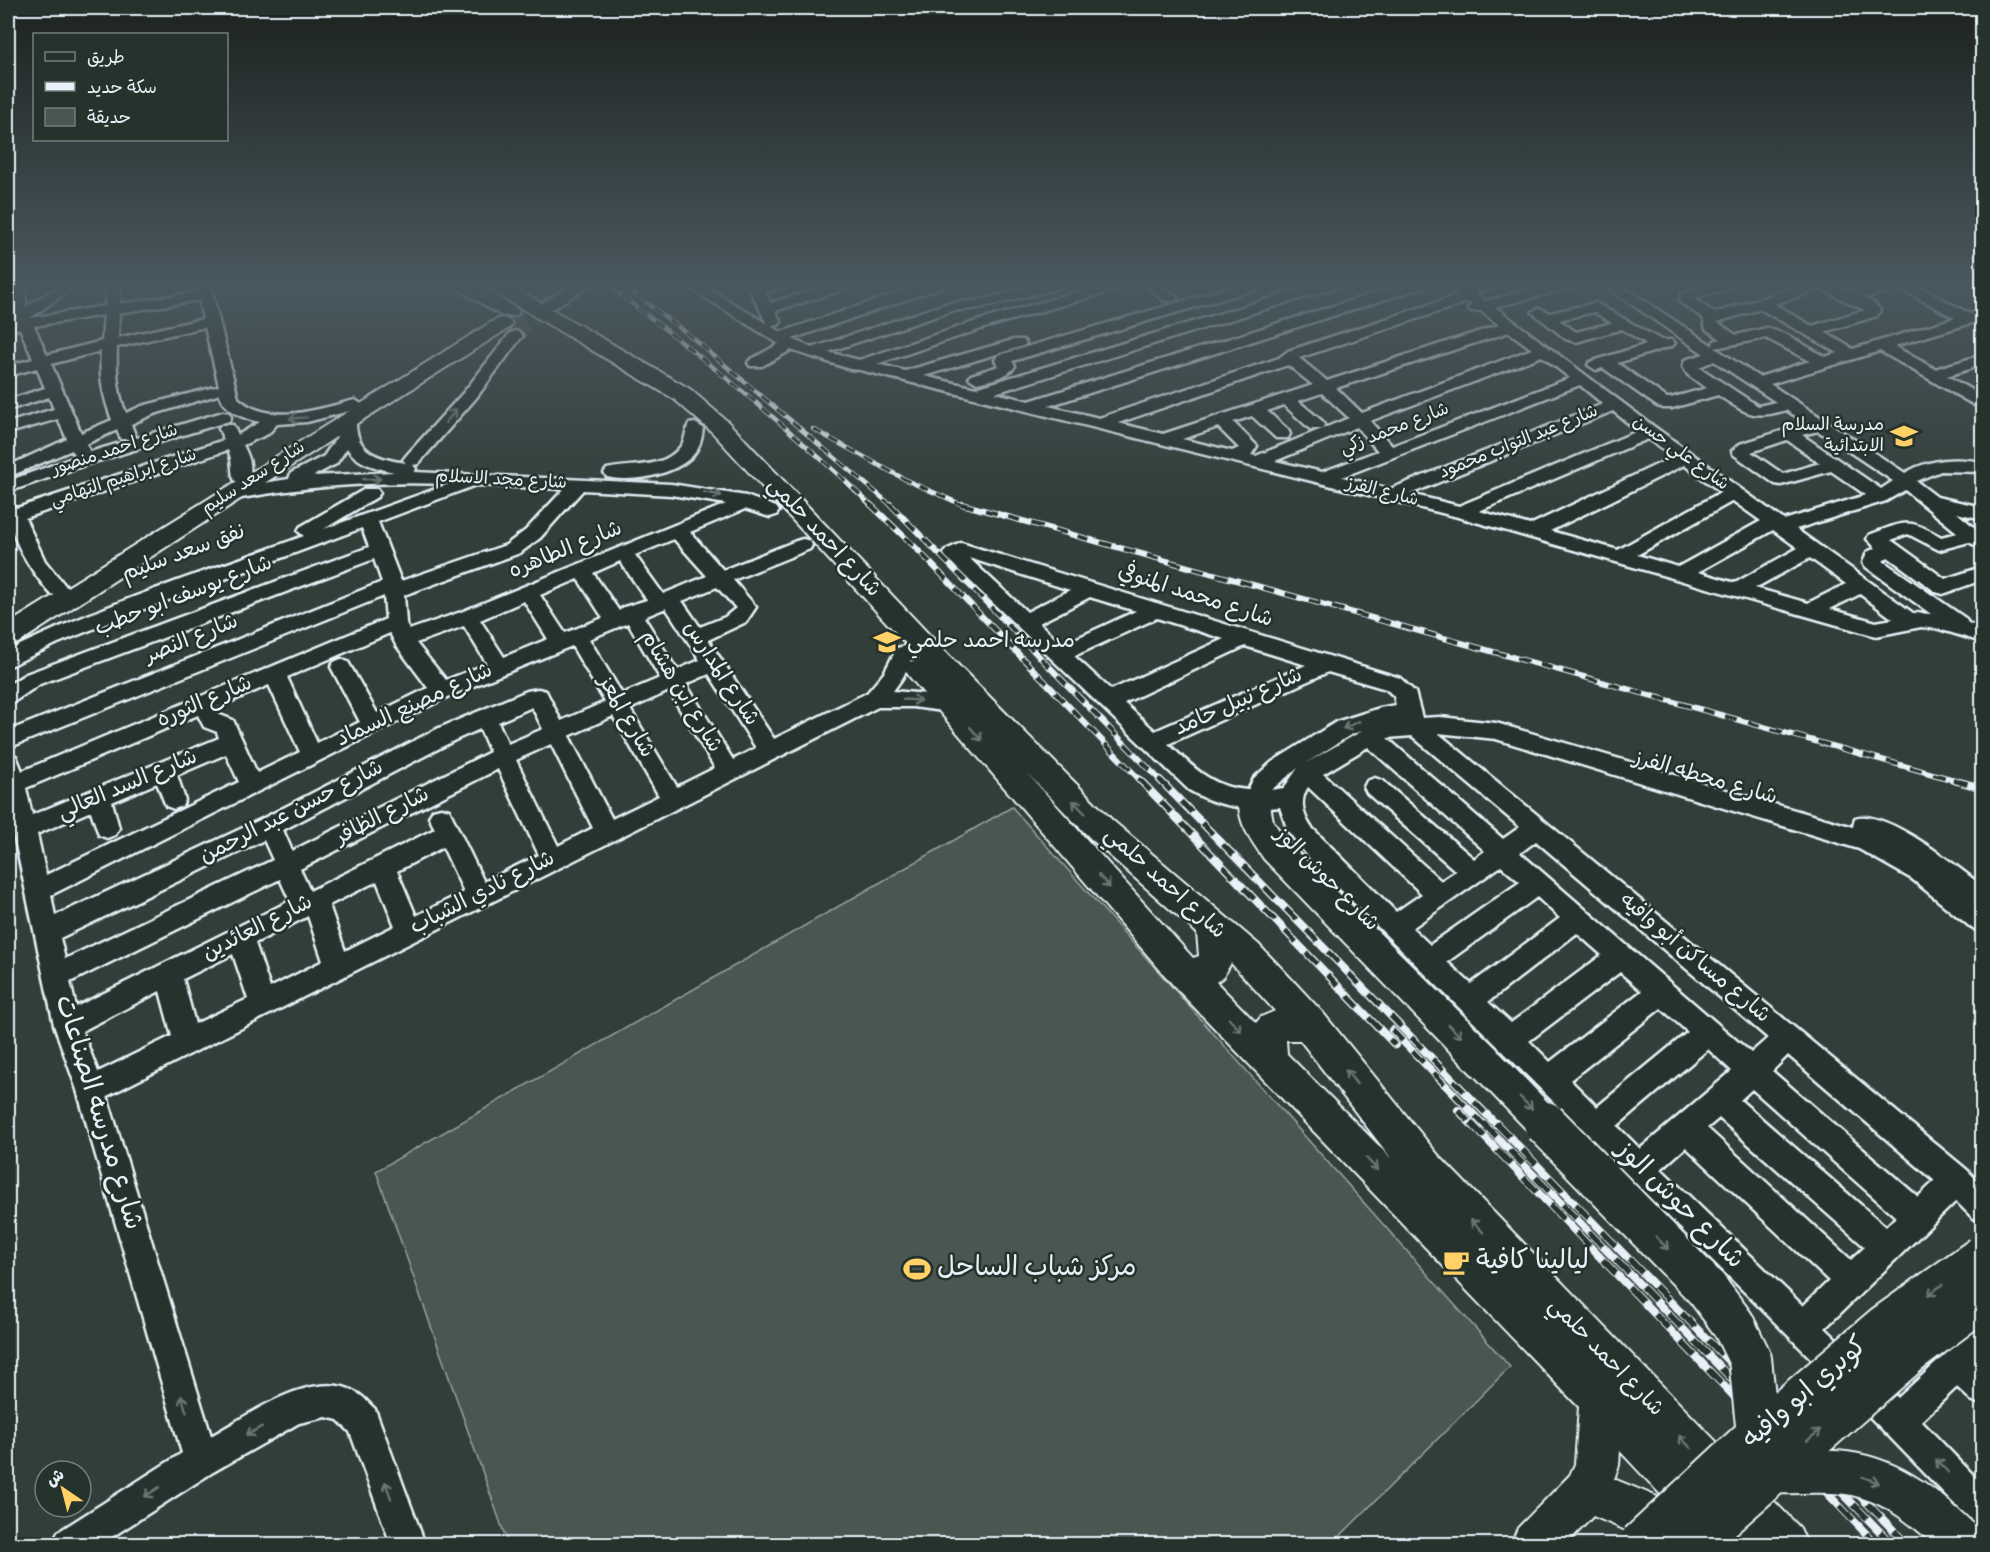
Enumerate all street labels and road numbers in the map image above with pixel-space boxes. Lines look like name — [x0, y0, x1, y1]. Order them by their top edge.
street label: شارع محمد زكي — [1337, 398, 1454, 463]
street label: شارع عبد التواب محمود — [1436, 400, 1602, 486]
street label: شارع علي حسن — [1626, 410, 1734, 498]
street label: شارع احمد منصور — [47, 419, 182, 484]
street label: شارع سعد سليم — [197, 436, 311, 522]
street label: شارع ابراهيم التهامي — [48, 444, 201, 515]
street label: شارع مجد الاسلام — [435, 465, 567, 497]
street label: شارع احمد حلمي — [758, 471, 887, 606]
street label: شارع الفرز — [1341, 471, 1421, 514]
street label: شارع الطاهره — [505, 514, 627, 588]
street label: نفق سعد سليم — [118, 517, 250, 591]
street label: شارع يوسف ابو حطب — [91, 549, 277, 645]
street label: شارع محمد المنوفي — [1113, 556, 1277, 637]
street label: شارع النصر — [139, 607, 243, 674]
street label: شارع المدارس — [674, 615, 766, 733]
street label: شارع ابن هشام — [631, 625, 729, 759]
street label: شارع مصنع السماد — [332, 656, 498, 756]
street label: شارع نبيل حامد — [1170, 661, 1308, 745]
street label: شارع المعز — [588, 668, 661, 764]
street label: شارع الثوره — [153, 669, 257, 737]
street label: شارع السد العالي — [53, 743, 203, 830]
street label: شارع محطه الفرز — [1627, 743, 1781, 814]
street label: شارع حسن عبد الرحمن — [195, 753, 389, 873]
street label: شارع الظافر — [329, 780, 435, 855]
street label: شارع حوش الوز — [1265, 819, 1385, 939]
street label: شارع احمد حلمي — [1095, 821, 1232, 948]
street label: شارع نادي الشباب — [405, 844, 561, 944]
street label: شارع مساكن أبو وافيه — [1612, 886, 1777, 1032]
street label: شارع العائدين — [197, 888, 319, 970]
street label: شارع مدرسه الصناعات — [43, 991, 151, 1235]
street label: شارع حوش الوز — [1604, 1131, 1752, 1279]
street label: شارع احمد حلمي — [1539, 1292, 1670, 1425]
street label: كوبري ابو وافيه — [1735, 1328, 1877, 1460]

